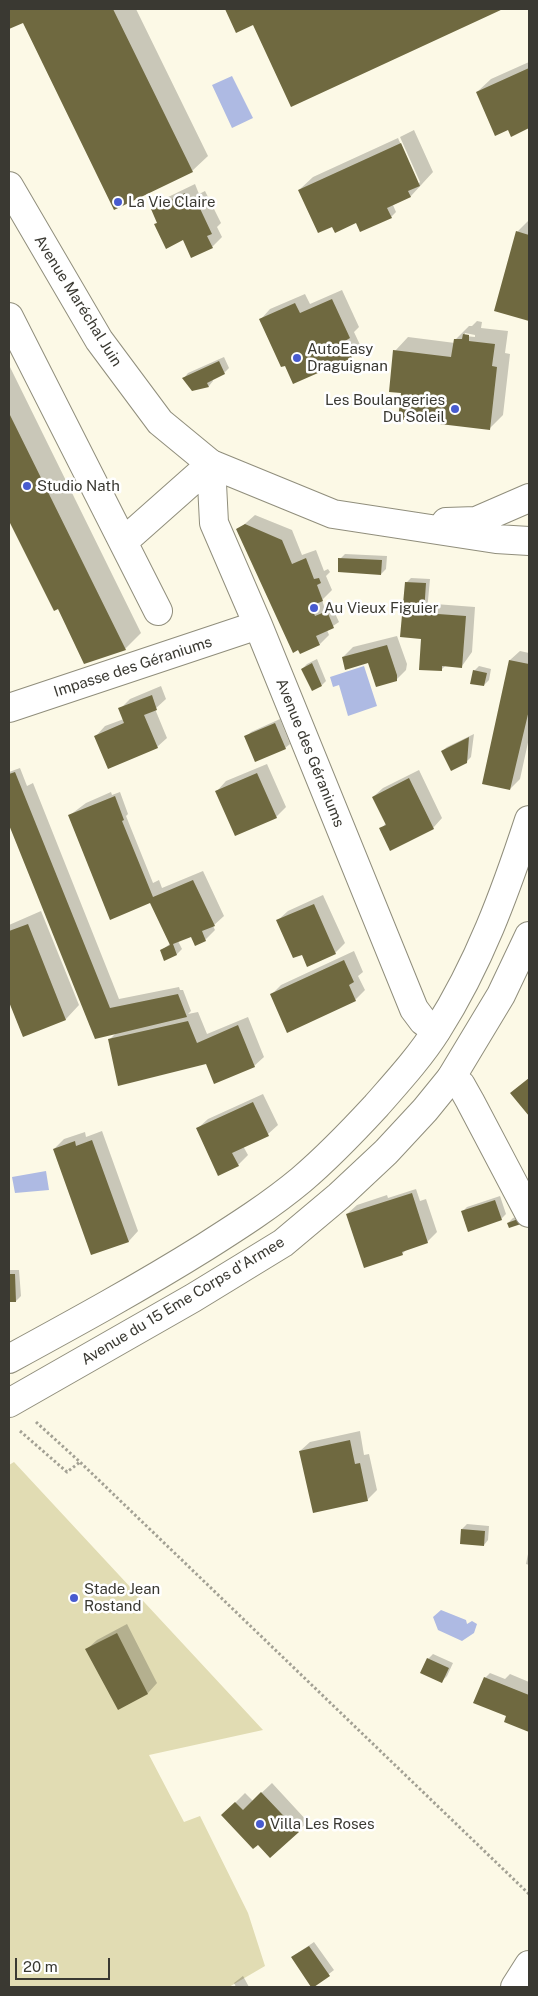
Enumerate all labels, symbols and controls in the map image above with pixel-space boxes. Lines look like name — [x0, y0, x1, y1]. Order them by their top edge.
place label: La Vie Claire — [128, 193, 215, 211]
marker: La Vie Claire — [112, 196, 124, 208]
street label: Avenue Maréchal Juin — [30, 232, 126, 370]
place label: AutoEasy Draguignan — [307, 340, 388, 375]
marker: AutoEasy Draguignan — [291, 352, 303, 364]
place label: Les Boulangeries Du Soleil — [325, 391, 445, 426]
marker: Les Boulangeries Du Soleil — [449, 403, 461, 415]
place label: Studio Nath — [37, 477, 120, 495]
marker: Studio Nath — [21, 480, 33, 492]
place label: Au Vieux Figuier — [324, 599, 439, 617]
marker: Au Vieux Figuier — [308, 602, 320, 614]
street label: Impasse des Géraniums — [52, 633, 214, 701]
street label: Avenue des Géraniums — [272, 676, 348, 830]
street label: Avenue du 15 Eme Corps d'Armee — [78, 1233, 288, 1369]
place label: Stade Jean Rostand — [84, 1580, 160, 1615]
marker: Stade Jean Rostand — [68, 1592, 80, 1604]
place label: Villa Les Roses — [270, 1815, 375, 1833]
marker: Villa Les Roses — [254, 1818, 266, 1830]
scale bar — [18, 1948, 112, 1980]
text: 20 m — [23, 1958, 58, 1975]

